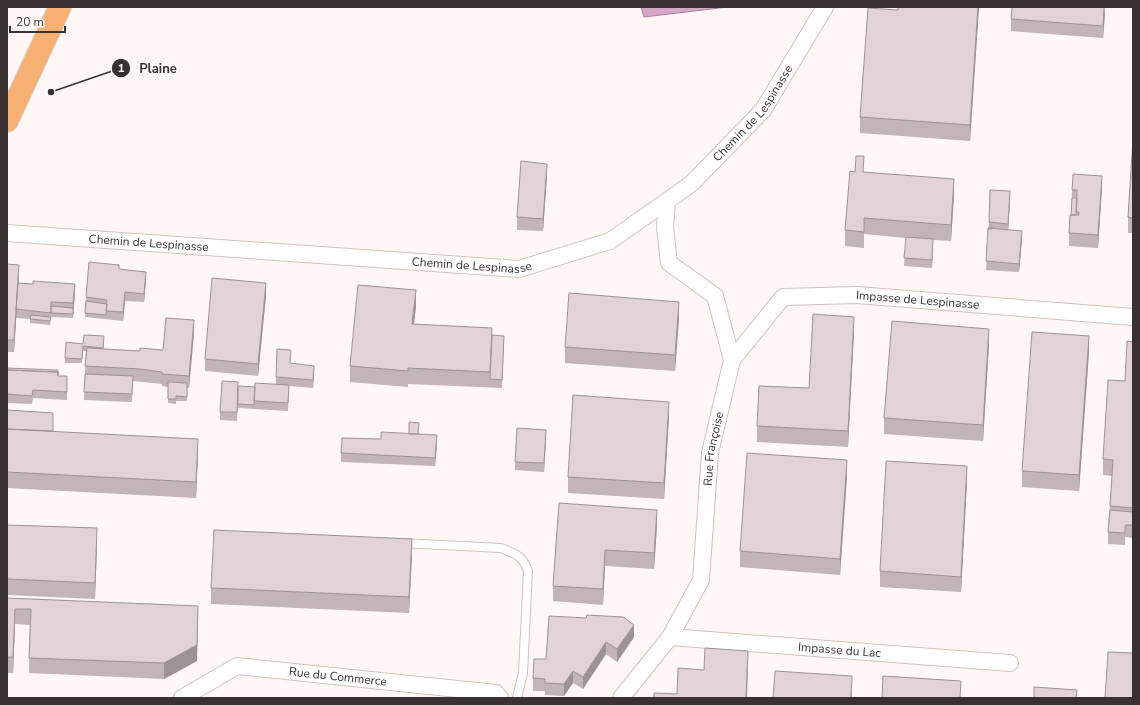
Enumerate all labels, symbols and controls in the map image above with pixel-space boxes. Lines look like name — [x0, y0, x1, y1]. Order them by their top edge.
scale bar — [10, 8, 65, 34]
text: 20 m — [16, 14, 44, 30]
callout: Plaine — [111, 56, 185, 81]
text: 1 — [117, 60, 125, 76]
text: Plaine — [139, 60, 177, 78]
street label: Chemin de Lespinasse — [709, 62, 796, 165]
street label: Chemin de Lespinasse — [88, 231, 209, 255]
street label: Chemin de Lespinasse — [411, 253, 534, 277]
street label: Impasse de Lespinasse — [855, 287, 980, 313]
street label: Rue Françoise — [700, 410, 727, 487]
street label: Impasse du Lac — [797, 639, 882, 661]
street label: Rue du Commerce — [288, 663, 388, 690]

